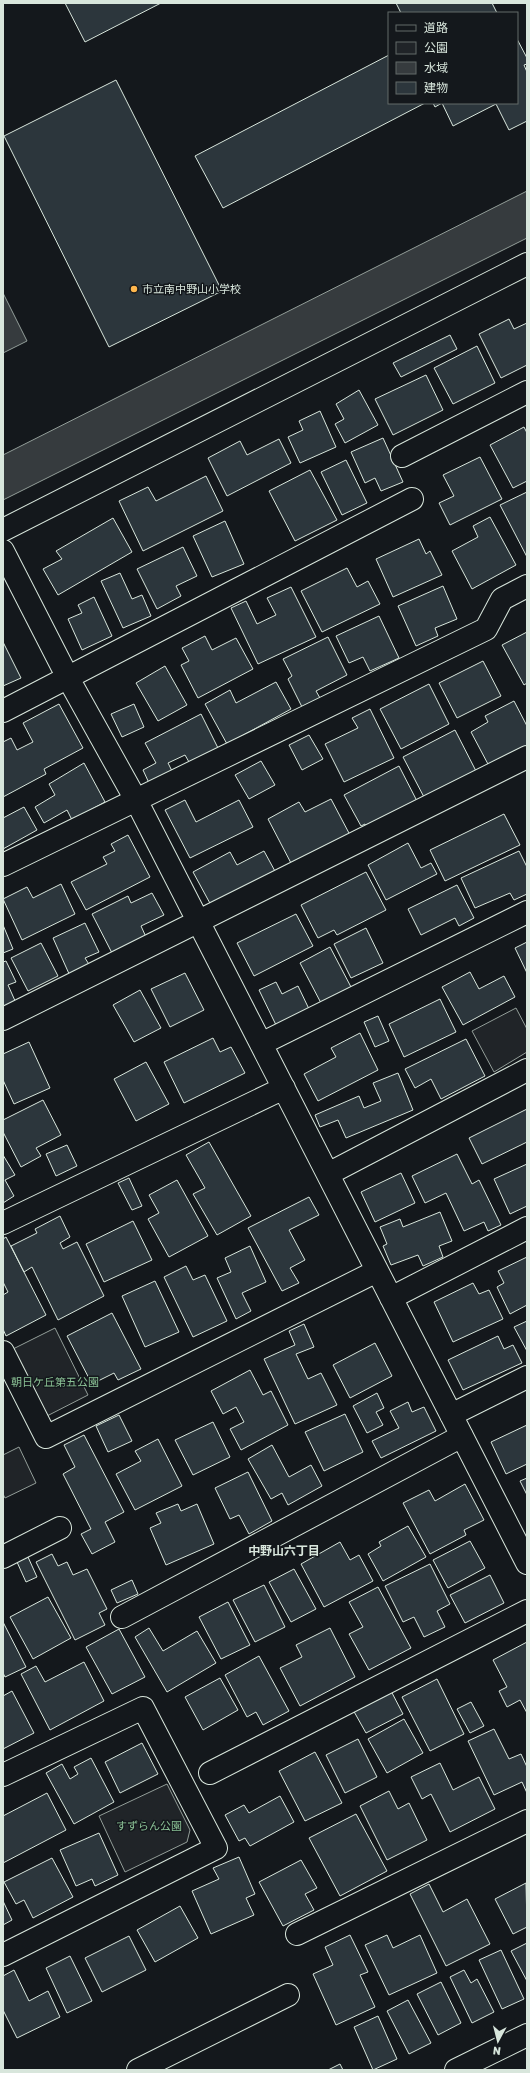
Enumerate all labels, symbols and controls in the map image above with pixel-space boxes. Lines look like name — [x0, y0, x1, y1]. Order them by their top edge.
legend — [388, 12, 518, 104]
text: 道路 — [424, 21, 448, 35]
text: 公園 — [424, 41, 448, 55]
text: 水域 — [424, 61, 448, 75]
text: 建物 — [424, 81, 448, 95]
place label: 市立南中野山小学校 — [142, 283, 241, 296]
marker: 市立南中野山小学校 — [129, 284, 139, 294]
park label: 朝日ケ丘第五公園 — [11, 1376, 99, 1389]
district label: 中野山六丁目 — [248, 1544, 320, 1558]
park label: すずらん公園 — [116, 1820, 182, 1833]
north arrow — [478, 2021, 518, 2061]
text: N — [492, 2043, 502, 2057]

